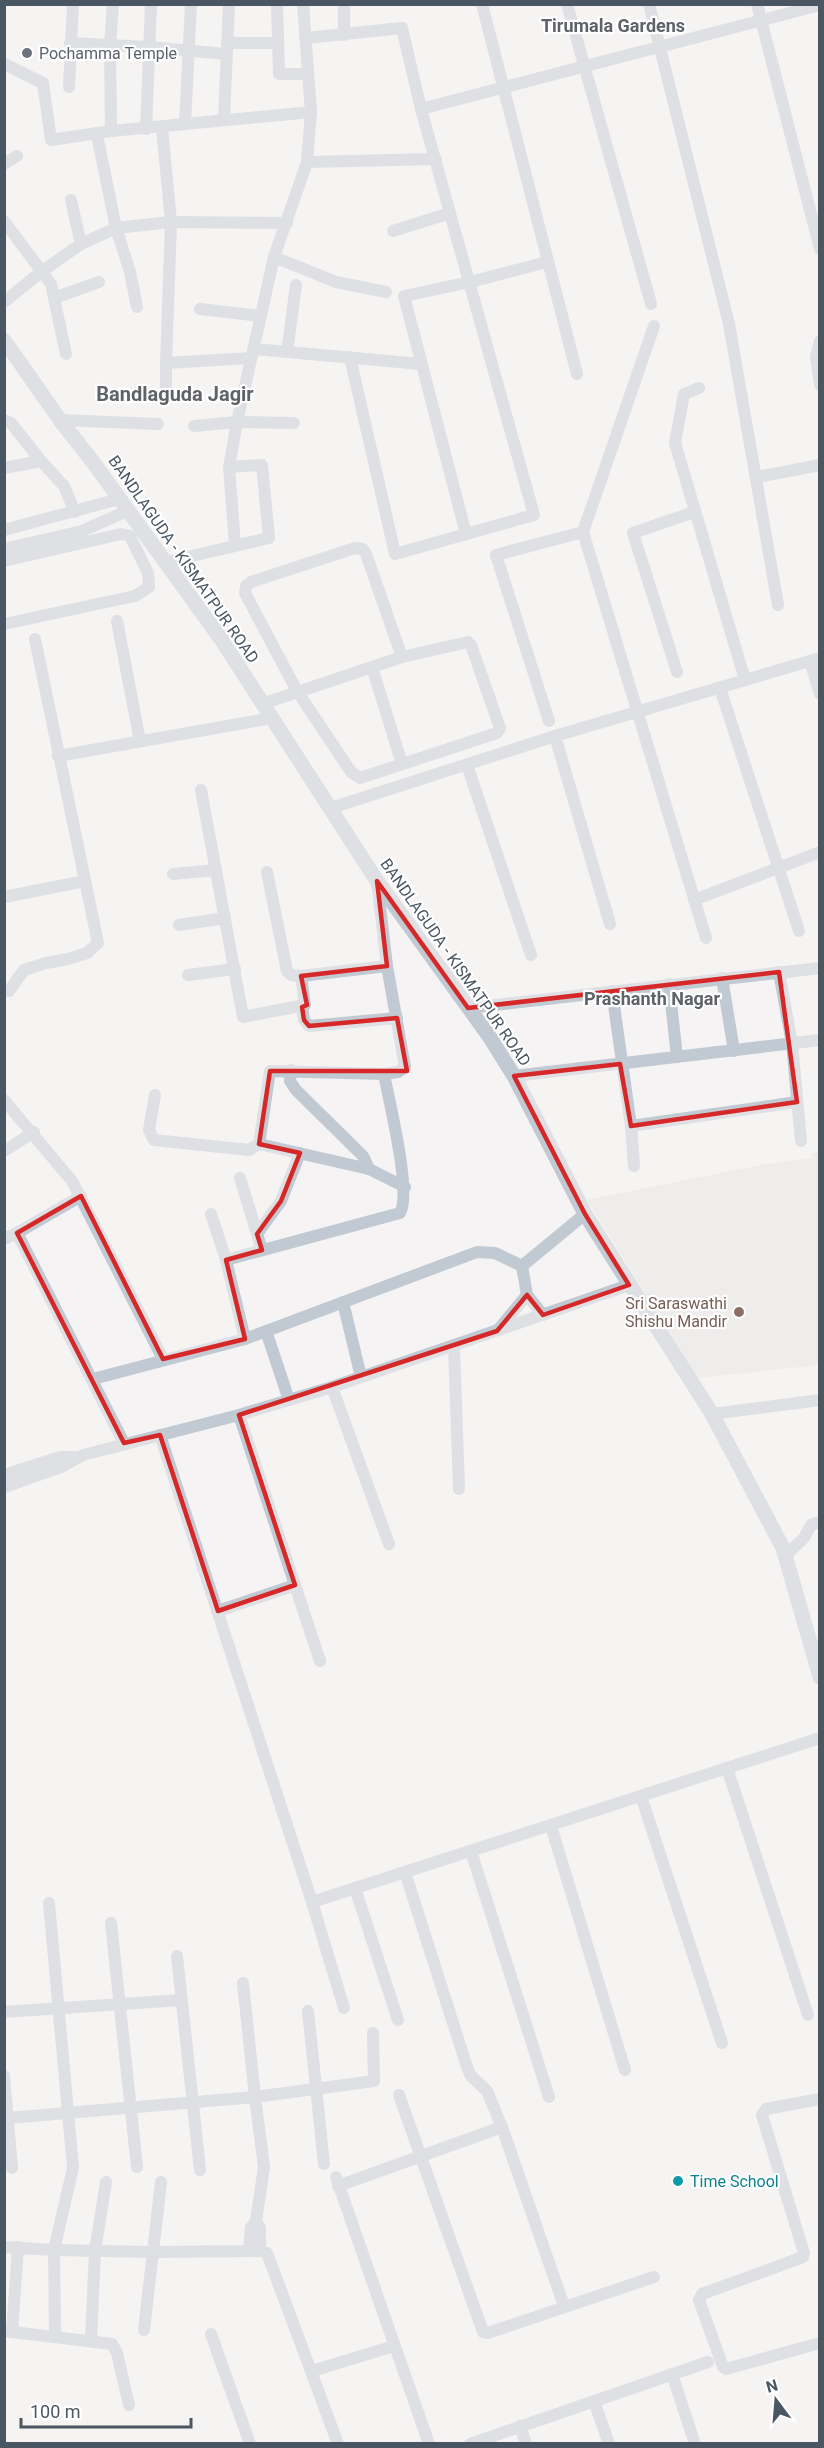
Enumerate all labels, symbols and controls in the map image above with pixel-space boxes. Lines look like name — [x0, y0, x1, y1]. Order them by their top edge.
district label: Tirumala Gardens — [541, 15, 685, 36]
place label: Pochamma Temple — [39, 44, 177, 63]
marker: Pochamma Temple — [20, 46, 34, 60]
district label: Bandlaguda Jagir — [96, 382, 254, 406]
street label: BANDLAGUDA - KISMATPUR ROAD — [104, 452, 263, 667]
street label: BANDLAGUDA - KISMATPUR ROAD — [376, 855, 535, 1070]
district label: Prashanth Nagar — [584, 988, 720, 1009]
place label: Sri Saraswathi Shishu Mandir — [625, 1294, 728, 1331]
marker: Sri Saraswathi Shishu Mandir — [732, 1305, 746, 1319]
place label: Time School — [690, 2172, 779, 2191]
marker: Time School — [671, 2174, 685, 2188]
north arrow — [746, 2370, 806, 2430]
text: N — [764, 2375, 780, 2397]
scale bar — [21, 2391, 190, 2429]
text: 100 m — [30, 2401, 81, 2422]

